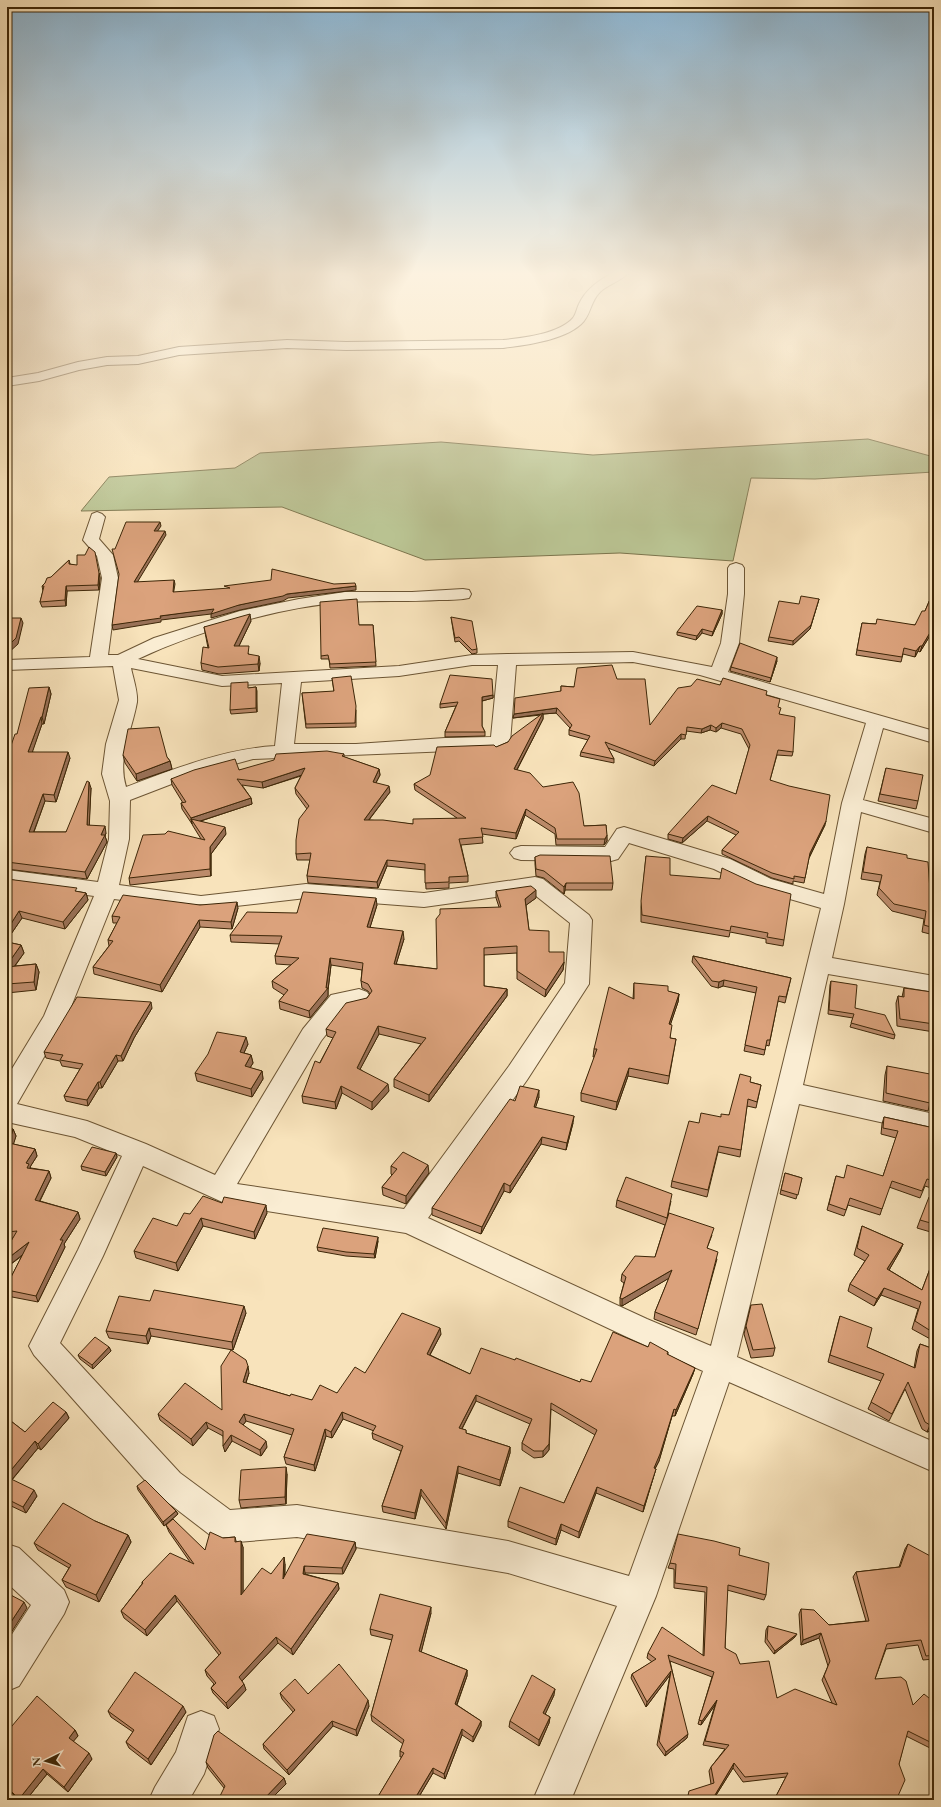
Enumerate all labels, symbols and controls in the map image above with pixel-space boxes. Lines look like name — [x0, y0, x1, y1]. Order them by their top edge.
north arrow — [26, 1741, 66, 1781]
text: N — [29, 1757, 43, 1767]

